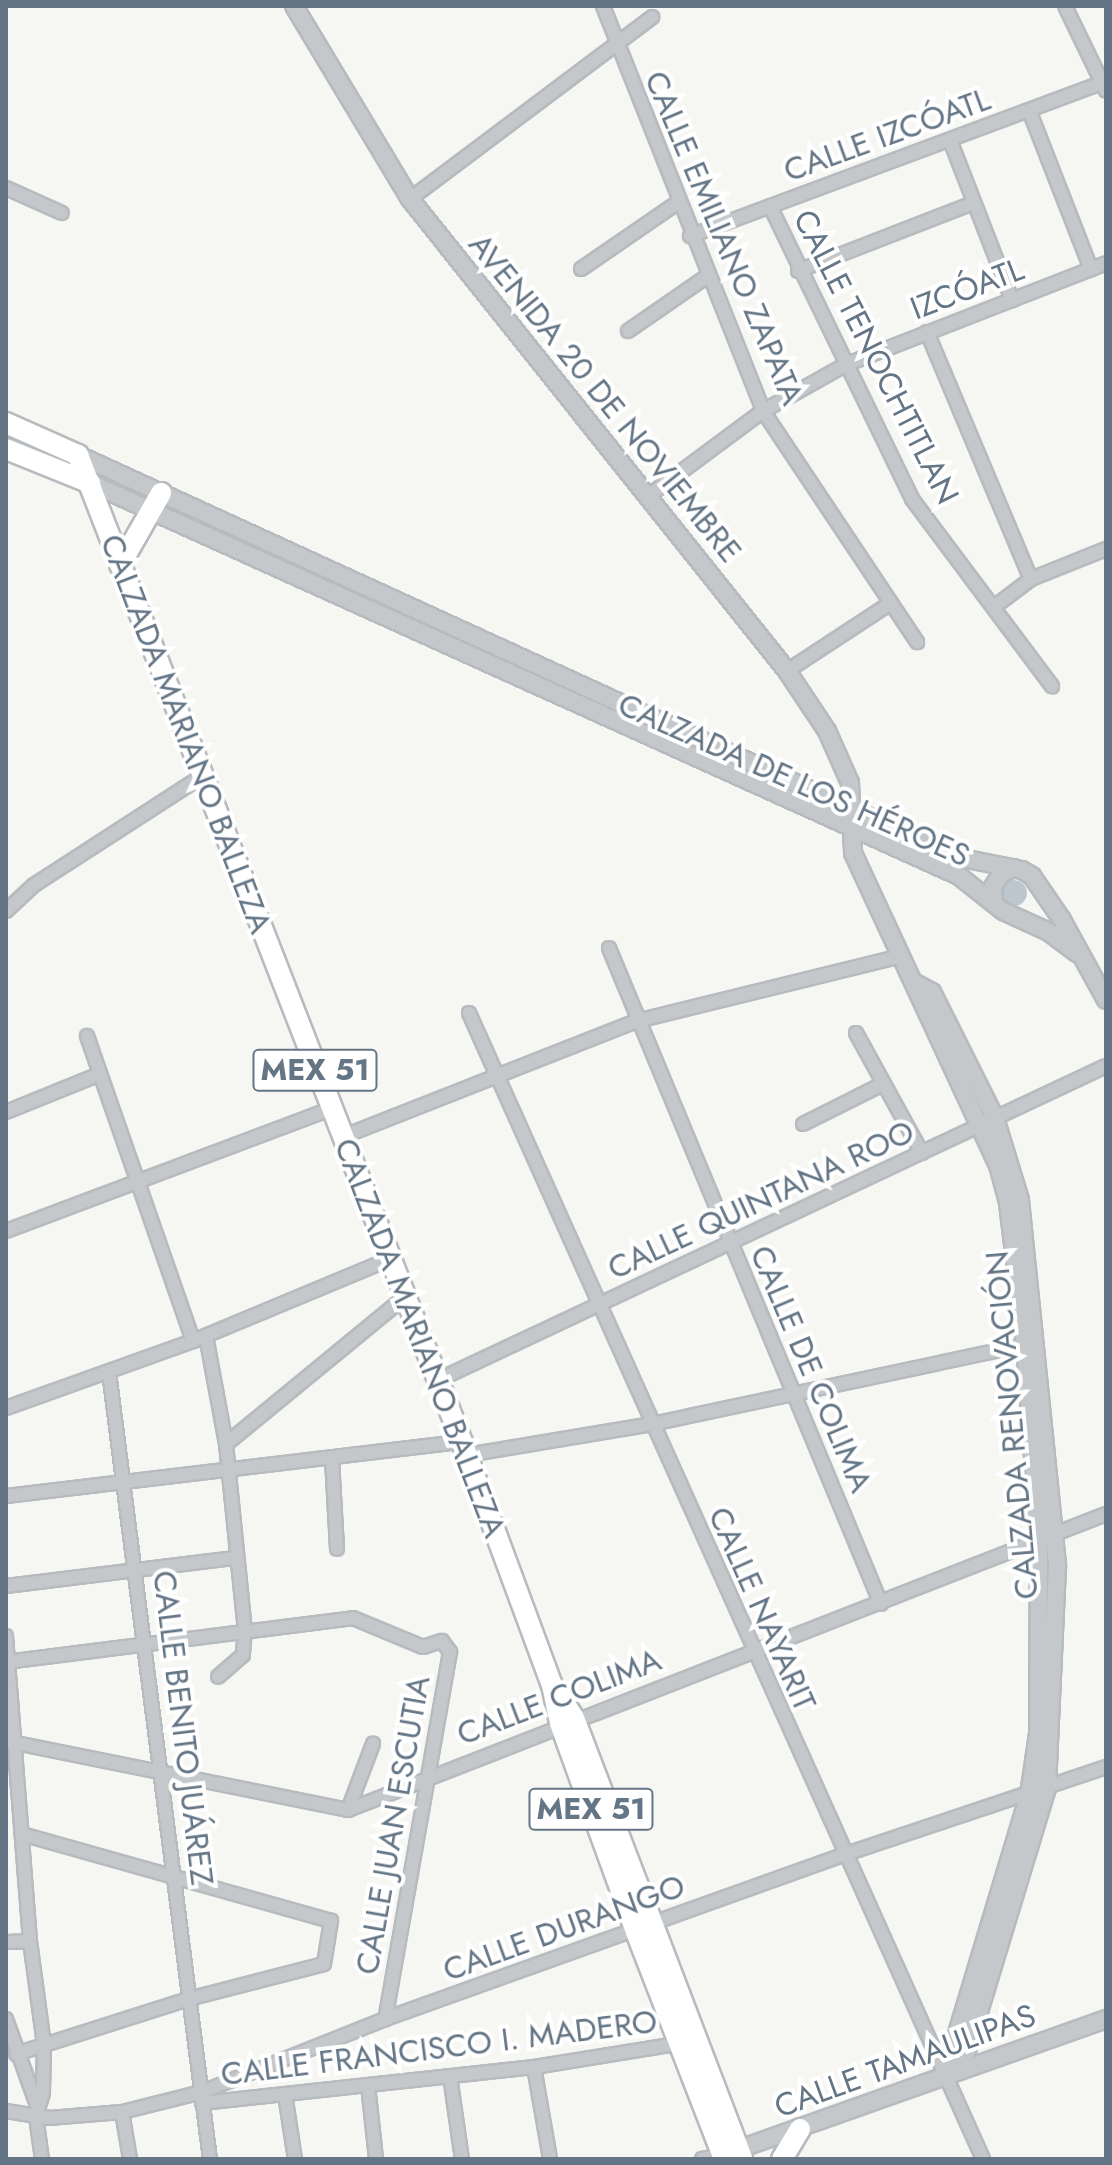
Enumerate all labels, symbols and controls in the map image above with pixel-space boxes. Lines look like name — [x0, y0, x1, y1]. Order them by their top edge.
street label: CALLE EMILIANO ZAPATA — [636, 65, 812, 411]
street label: CALLE IZCÓATL — [779, 80, 995, 190]
street label: CALLE TENOCHTITLAN — [785, 204, 967, 510]
street label: AVENIDA 20 DE NOVIEMBRE — [461, 226, 749, 570]
street label: IZCÓATL — [905, 250, 1029, 328]
street label: CALZADA MARIANO BALLEZA — [92, 529, 280, 939]
street label: CALZADA DE LOS HÉROES — [612, 685, 976, 875]
road number: MEX 51 — [251, 1044, 379, 1096]
street label: CALLE QUINTANA ROO — [602, 1112, 920, 1288]
street label: CALZADA MARIANO BALLEZA — [326, 1133, 514, 1543]
street label: CALLE DE COLIMA — [742, 1240, 880, 1498]
street label: CALZADA RENOVACIÓN — [978, 1249, 1046, 1601]
street label: CALLE NAYARIT — [700, 1501, 824, 1717]
street label: CALLE BENITO JUÁREZ — [145, 1569, 221, 1887]
street label: CALLE COLIMA — [452, 1641, 666, 1753]
street label: CALLE JUAN ESCUTIA — [348, 1673, 438, 1977]
road number: MEX 51 — [527, 1783, 655, 1835]
street label: CALLE DURANGO — [438, 1866, 690, 1990]
street label: CALLE TAMAULIPAS — [769, 1996, 1041, 2126]
street label: CALLE FRANCISCO I. MADERO — [219, 2002, 659, 2094]

